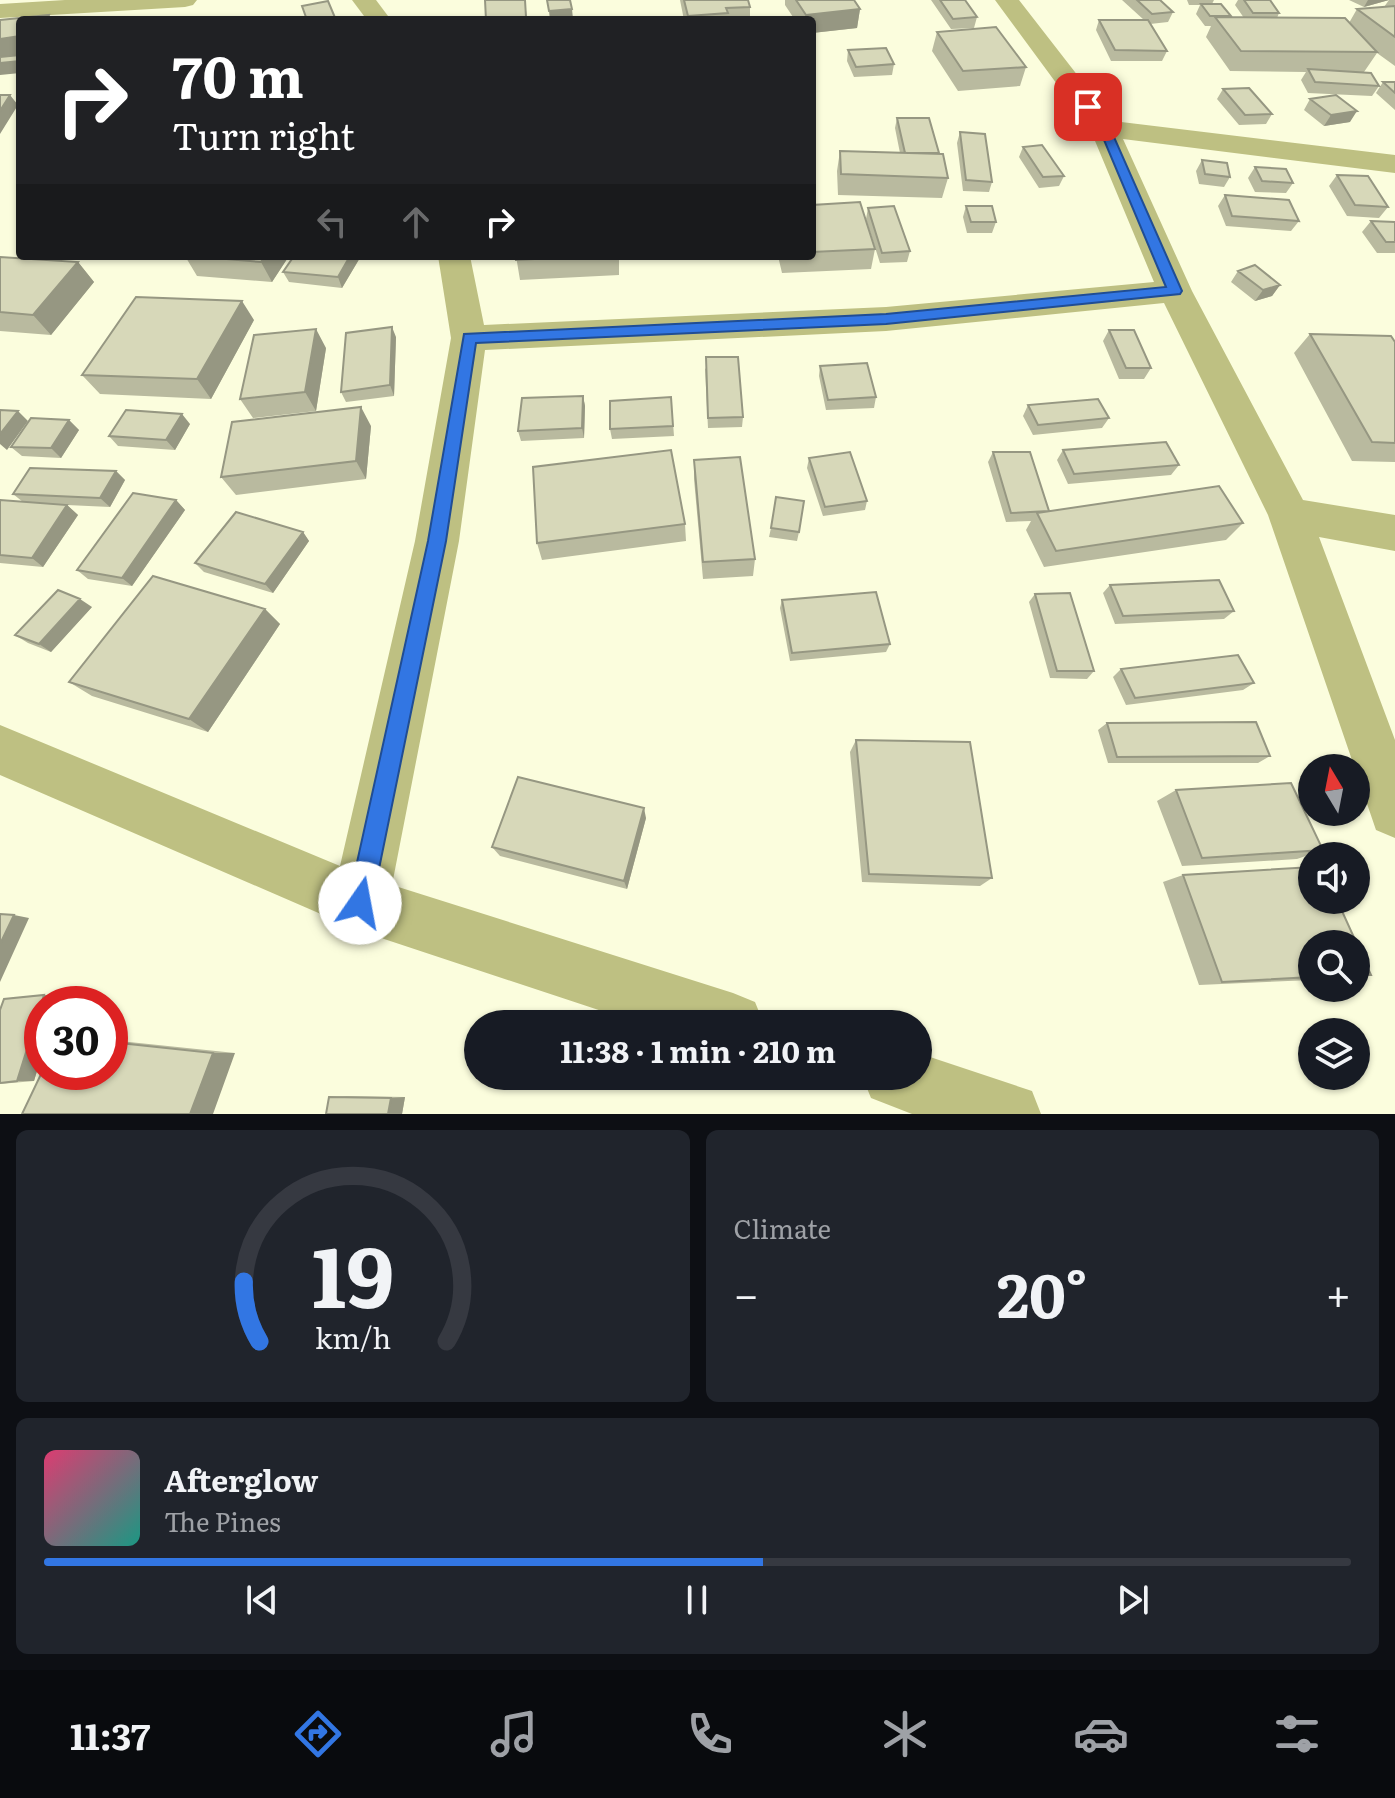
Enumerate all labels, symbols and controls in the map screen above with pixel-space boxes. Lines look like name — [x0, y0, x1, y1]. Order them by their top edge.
text: 70 m — [172, 32, 304, 115]
icon: right — [40, 48, 144, 152]
pin — [1054, 73, 1122, 141]
icon: arrive — [1066, 85, 1110, 129]
text: Turn right — [172, 108, 355, 161]
icon: left — [310, 200, 354, 244]
icon: ahead — [394, 200, 438, 244]
icon: right — [478, 200, 522, 244]
north arrow — [1298, 754, 1370, 826]
map controls — [1298, 754, 1370, 1090]
button: sound — [1298, 842, 1370, 914]
position arrow — [318, 861, 402, 945]
button: search — [1298, 930, 1370, 1002]
speed limit sign: 30 — [24, 986, 128, 1090]
button: layers — [1298, 1018, 1370, 1090]
text: 11:38 · 1 min · 210 m — [560, 1028, 836, 1072]
text: Climate — [734, 1208, 831, 1247]
text: 19 — [312, 1210, 394, 1334]
text: 20° — [997, 1247, 1088, 1336]
text: − — [734, 1259, 759, 1325]
text: + — [1325, 1259, 1351, 1325]
text: km/h — [315, 1315, 391, 1358]
text: Afterglow — [164, 1457, 318, 1501]
text: The Pines — [164, 1501, 281, 1540]
icon: previous — [240, 1578, 284, 1622]
icon: pause — [675, 1578, 719, 1622]
icon: next — [1111, 1578, 1155, 1622]
icon: directions — [290, 1706, 346, 1762]
icon: music — [486, 1706, 542, 1762]
icon: phone — [682, 1706, 738, 1762]
icon: climate — [877, 1706, 933, 1762]
icon: car — [1073, 1706, 1129, 1762]
icon: filters — [1269, 1706, 1325, 1762]
text: 11:37 — [70, 1708, 150, 1761]

